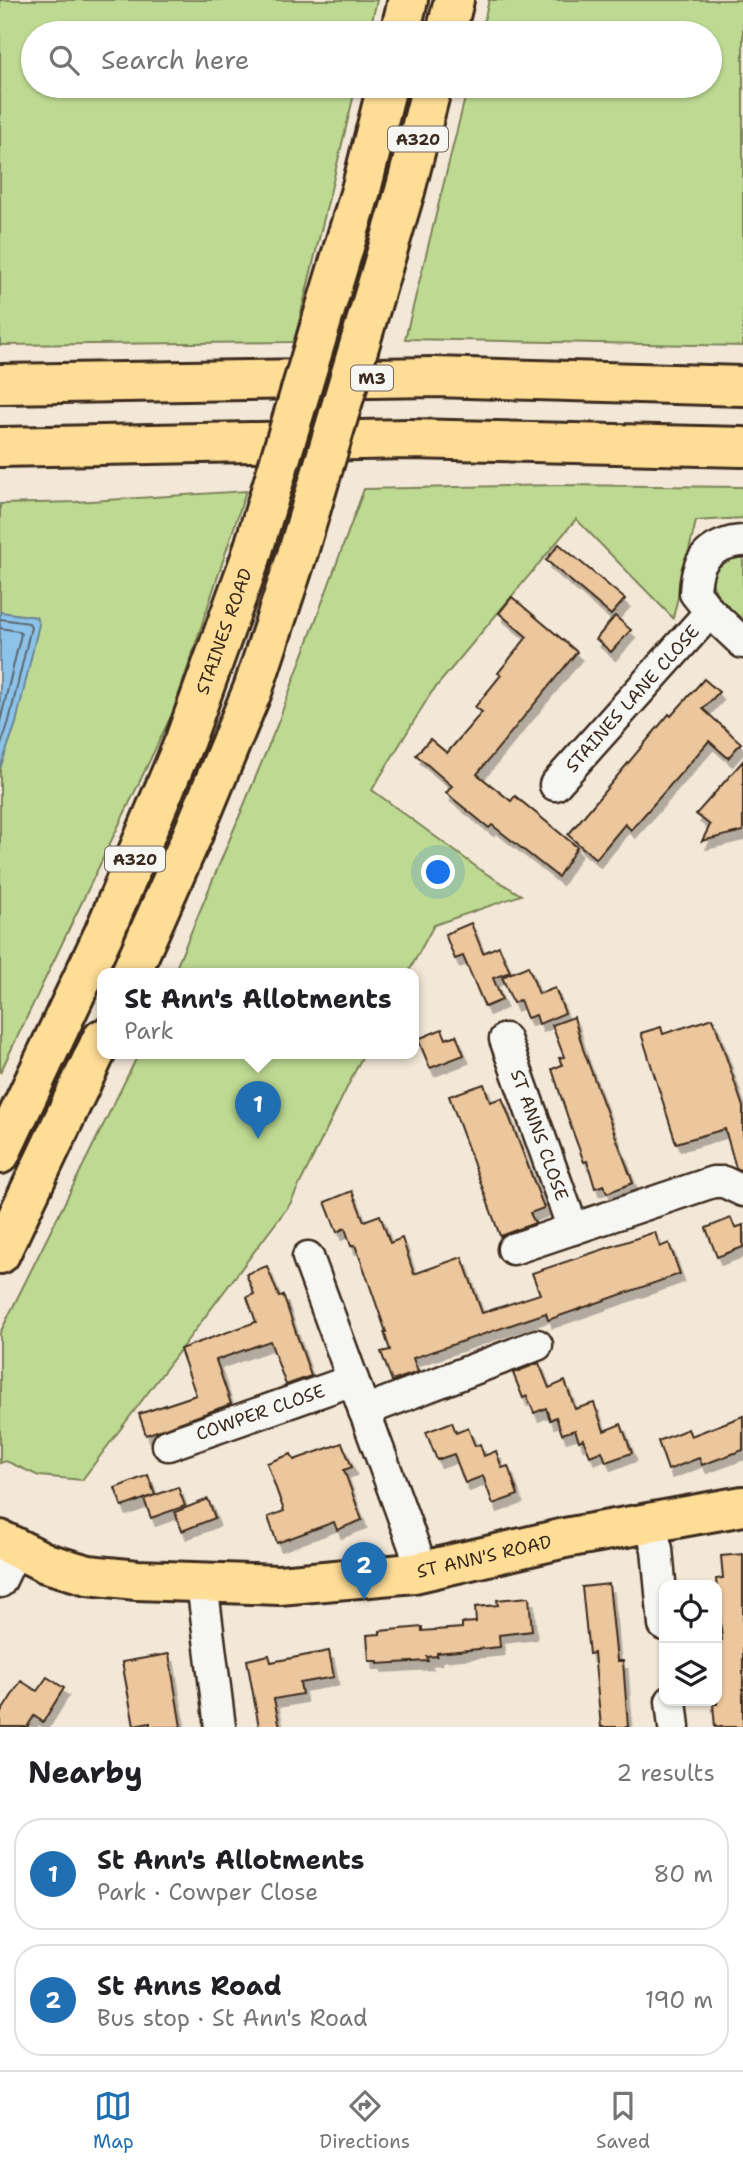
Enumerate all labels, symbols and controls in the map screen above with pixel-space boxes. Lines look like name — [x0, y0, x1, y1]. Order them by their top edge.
search box — [21, 21, 722, 98]
icon: search — [45, 41, 83, 79]
text: Search here — [101, 42, 250, 77]
road number: A320 — [388, 127, 448, 152]
road number: M3 — [351, 366, 393, 390]
street label: STAINES ROAD — [190, 565, 258, 698]
street label: STAINES LANE CLOSE — [560, 620, 705, 777]
road number: A320 — [105, 846, 165, 872]
your location — [421, 855, 455, 889]
popup — [97, 968, 419, 1059]
text: St Ann's Allotments — [124, 981, 392, 1016]
text: Park — [124, 1016, 174, 1046]
street label: ST ANNS CLOSE — [505, 1066, 574, 1204]
pin: 1 — [235, 1081, 281, 1139]
street label: COWPER CLOSE — [193, 1379, 328, 1446]
street label: ST ANN'S ROAD — [414, 1529, 554, 1584]
pin: 2 — [341, 1542, 387, 1600]
map controls — [659, 1580, 722, 1706]
button: locate — [659, 1580, 722, 1643]
button: layers — [659, 1643, 722, 1706]
text: Nearby — [28, 1752, 143, 1793]
text: 2 results — [616, 1758, 715, 1788]
text: St Ann's Allotments — [97, 1842, 365, 1877]
text: 1 — [48, 1859, 58, 1889]
text: 80 m — [654, 1859, 713, 1889]
text: Park · Cowper Close — [97, 1877, 318, 1907]
text: St Anns Road — [97, 1968, 282, 2003]
text: 2 — [45, 1985, 61, 2015]
text: 190 m — [645, 1985, 713, 2015]
text: Bus stop · St Ann's Road — [97, 2003, 368, 2033]
tab: Map — [93, 2087, 134, 2154]
tab: Directions — [320, 2087, 410, 2154]
tab: Saved — [596, 2087, 650, 2154]

